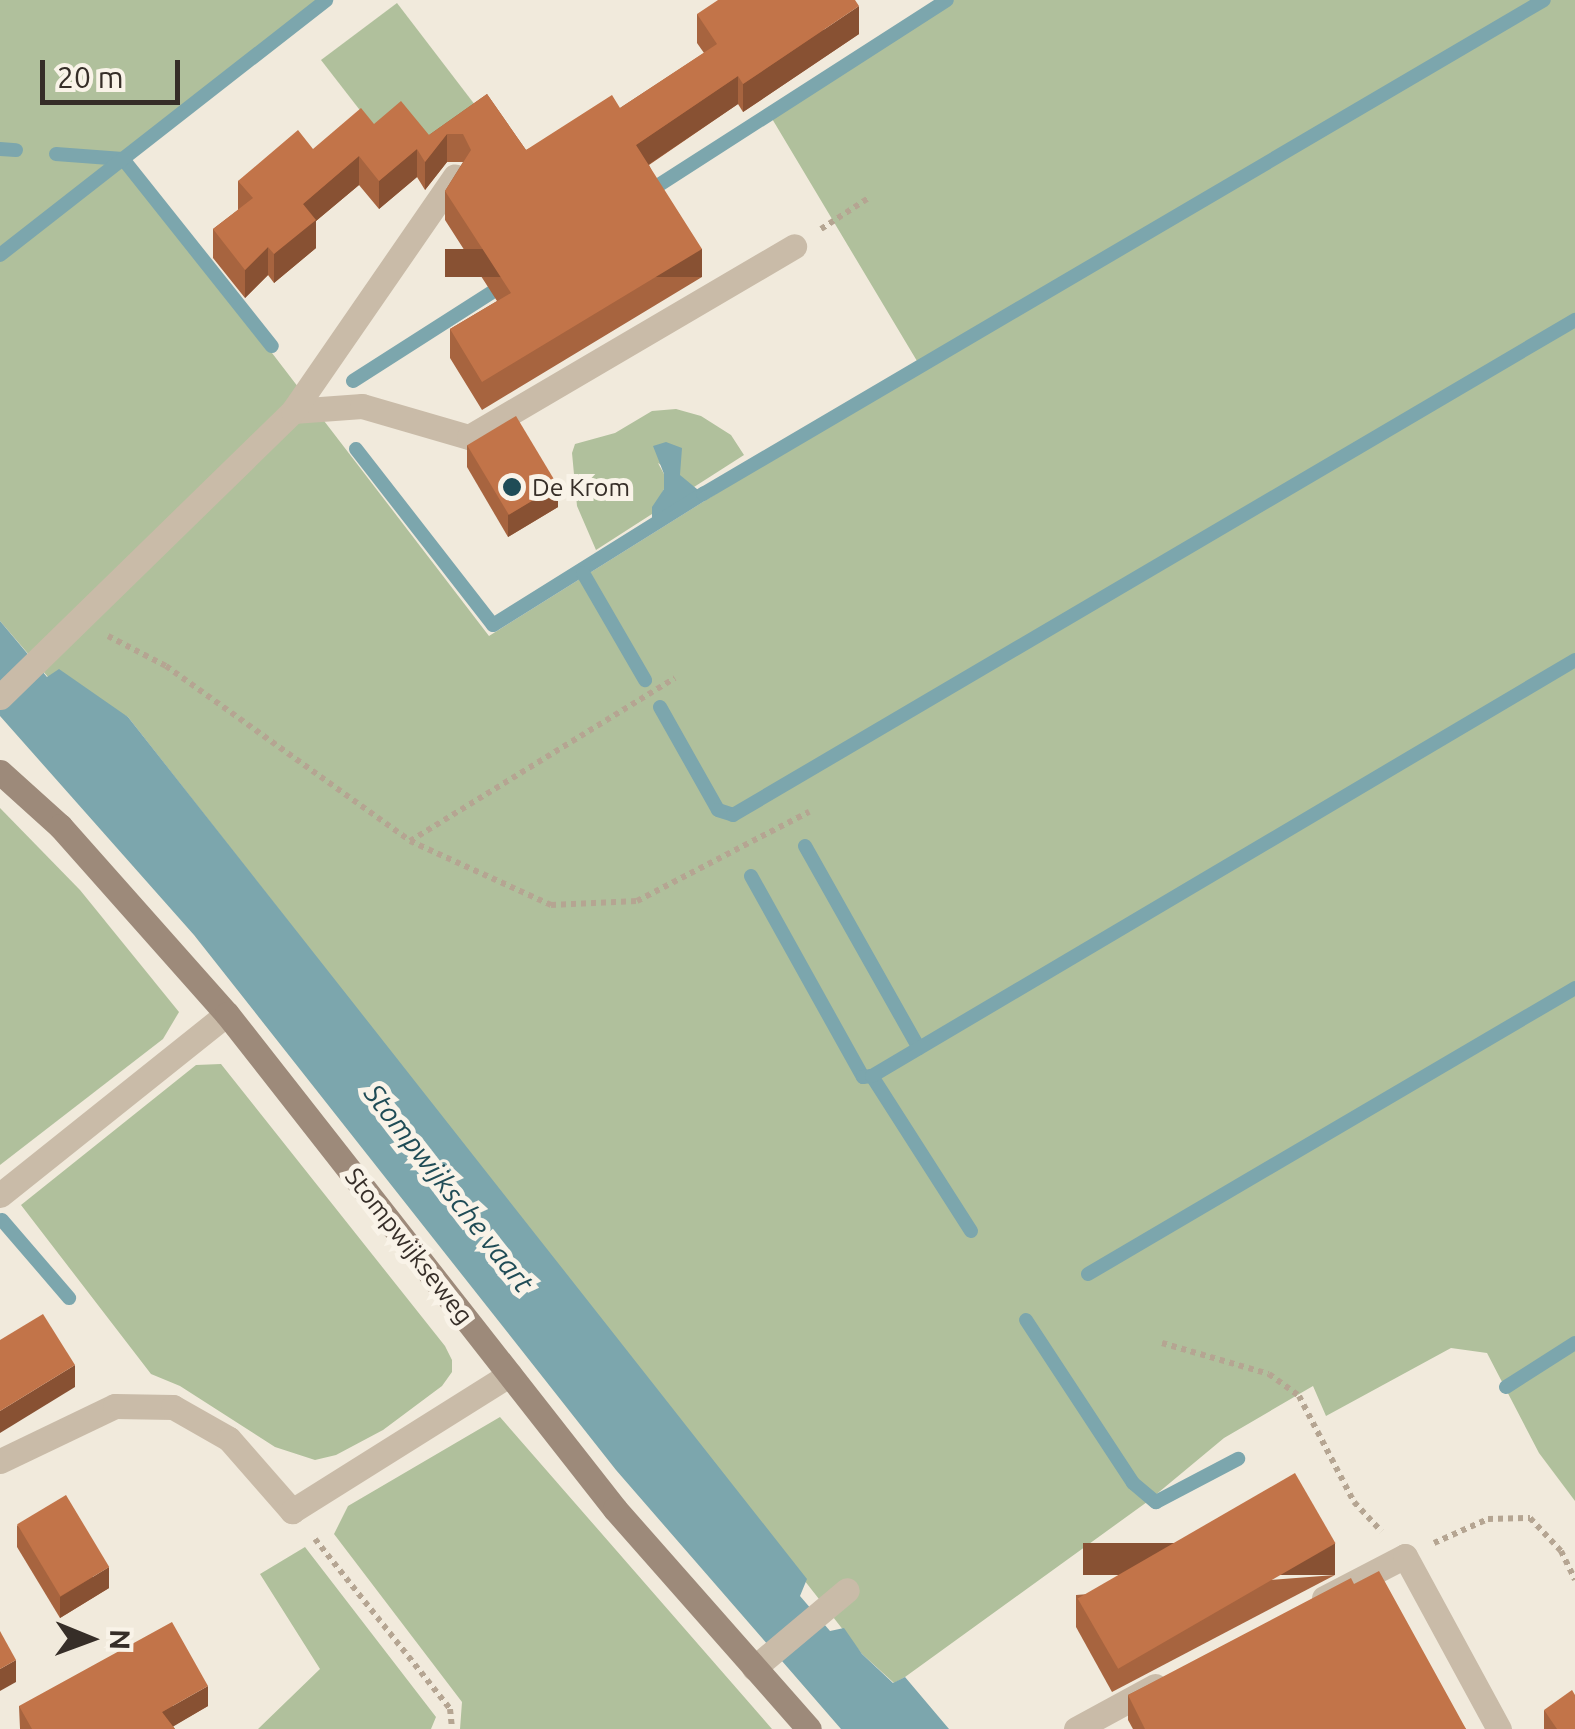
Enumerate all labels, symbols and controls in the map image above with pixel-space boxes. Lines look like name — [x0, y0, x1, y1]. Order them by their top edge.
scale bar — [45, 40, 185, 102]
text: 20 m — [57, 60, 124, 94]
place label: De Krom — [532, 472, 630, 502]
marker: De Krom — [501, 476, 523, 498]
water label: Stompwijksche vaart — [357, 1077, 541, 1299]
street label: Stompwijkseweg — [339, 1162, 479, 1330]
north arrow — [40, 1589, 140, 1689]
text: N — [105, 1629, 136, 1650]

